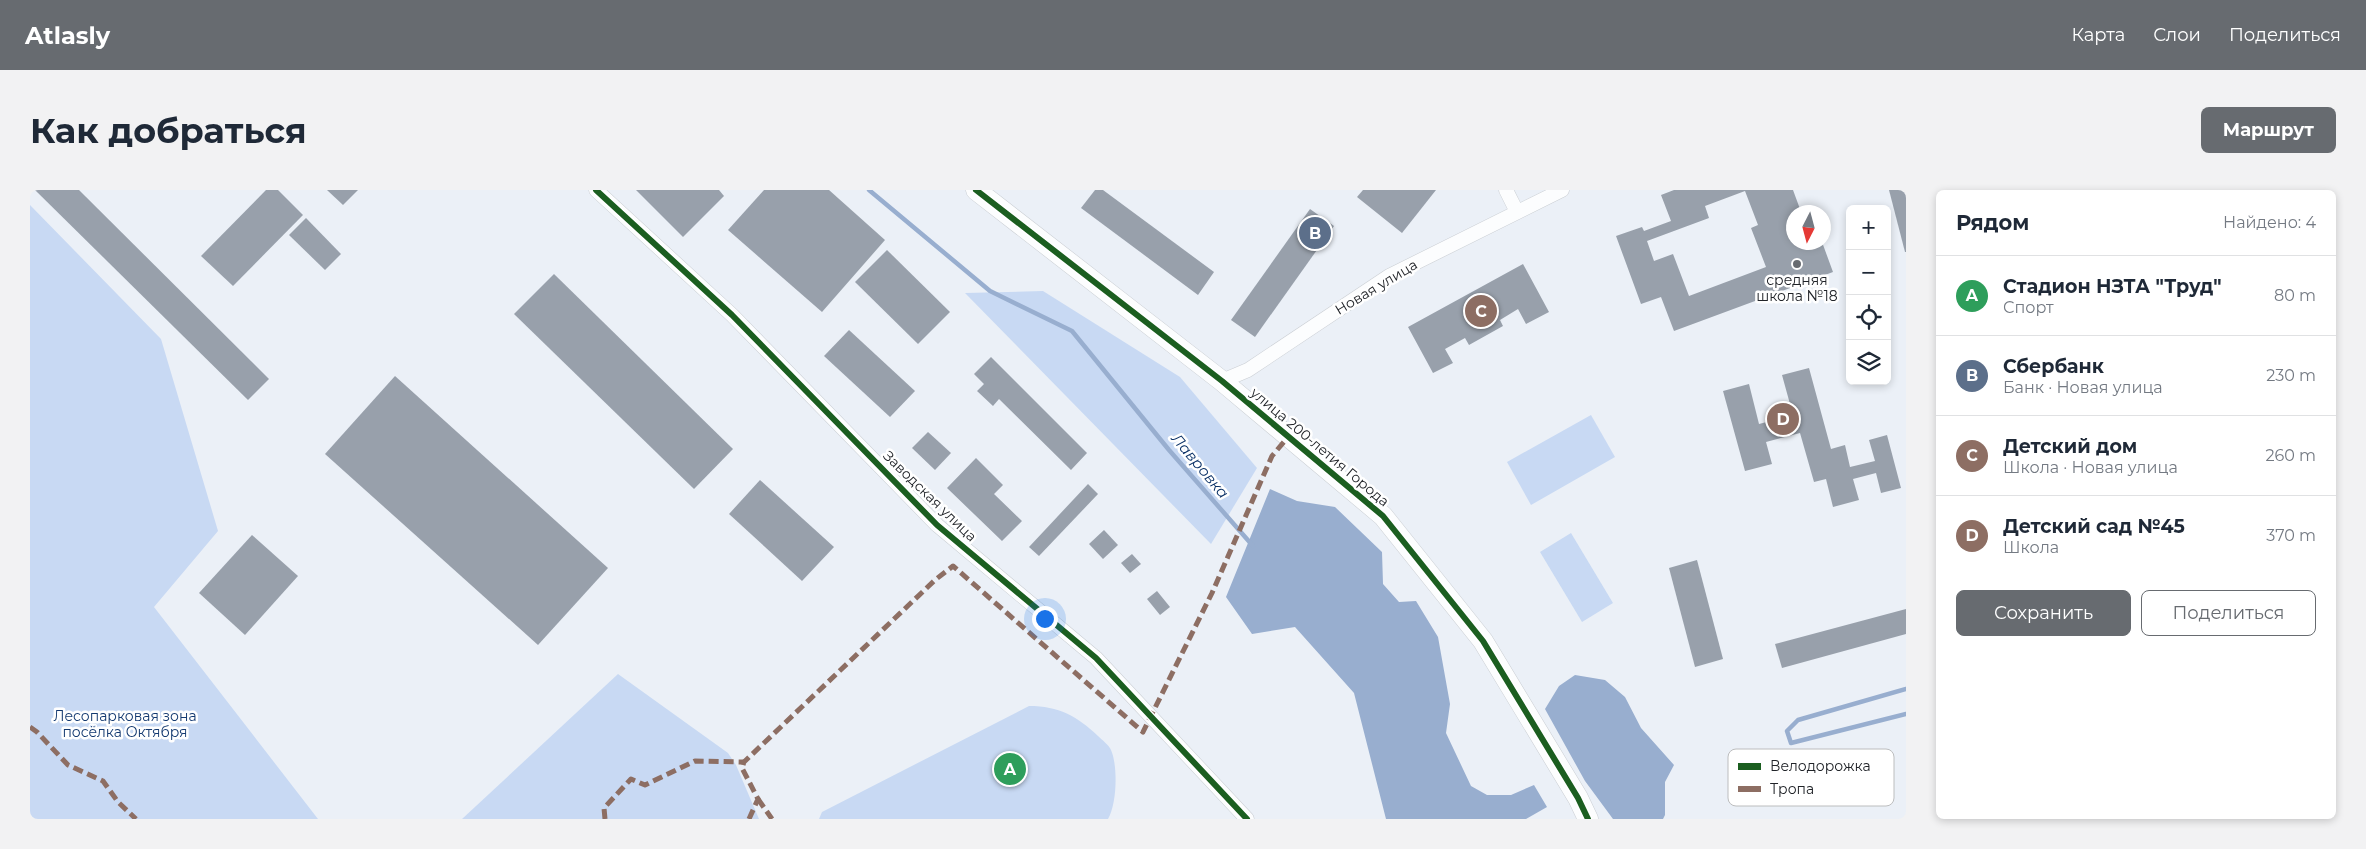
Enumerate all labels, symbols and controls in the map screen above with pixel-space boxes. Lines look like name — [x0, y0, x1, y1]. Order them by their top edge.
text: Atlasly — [25, 21, 110, 50]
text: Карта — [2071, 24, 2125, 46]
text: Слои — [2153, 24, 2201, 46]
text: Поделиться — [2229, 24, 2341, 46]
button: Маршрут — [2201, 107, 2336, 153]
text: Как добраться — [30, 109, 307, 152]
north arrow — [1786, 205, 1831, 250]
map controls — [1846, 205, 1891, 385]
button: + — [1846, 205, 1891, 250]
text: Рядом — [1956, 210, 2029, 235]
text: Найдено: 4 — [2223, 213, 2316, 232]
pin: B — [1299, 214, 1331, 252]
button: − — [1846, 250, 1891, 295]
street label: Новая улица — [1332, 255, 1420, 319]
marker: средняя школа №18 — [1791, 258, 1803, 270]
place label: средняя школа №18 — [1756, 271, 1838, 305]
text: Стадион НЗТА "Труд" — [2003, 275, 2222, 298]
text: A — [1966, 286, 1978, 305]
text: 80 m — [2274, 286, 2316, 305]
pin: C — [1465, 292, 1497, 330]
button: locate — [1846, 295, 1891, 340]
text: Спорт — [2003, 298, 2054, 317]
button: layers — [1846, 340, 1891, 385]
text: Сбербанк — [2003, 355, 2104, 378]
text: B — [1966, 366, 1978, 385]
text: 230 m — [2266, 366, 2316, 385]
text: Банк · Новая улица — [2003, 378, 2163, 397]
street label: улица 200-летия Города — [1246, 383, 1393, 510]
pin: D — [1767, 400, 1799, 438]
water label: Лавровка — [1167, 429, 1233, 502]
text: Детский дом — [2003, 435, 2137, 458]
text: C — [1966, 446, 1978, 465]
text: 260 m — [2265, 446, 2316, 465]
street label: Заводская улица — [879, 447, 981, 545]
text: Школа · Новая улица — [2003, 458, 2178, 477]
text: Детский сад №45 — [2003, 515, 2185, 538]
text: D — [1965, 526, 1979, 545]
text: 370 m — [2266, 526, 2316, 545]
text: Школа — [2003, 538, 2059, 557]
button: Сохранить — [1956, 590, 2131, 636]
button: Поделиться — [2141, 590, 2316, 636]
your location — [1032, 606, 1058, 632]
park label: Лесопарковая зона посёлка Октября — [53, 707, 197, 741]
legend — [1728, 749, 1894, 806]
pin: A — [994, 750, 1026, 788]
text: Велодорожка — [1770, 757, 1871, 775]
text: Тропа — [1770, 780, 1814, 798]

